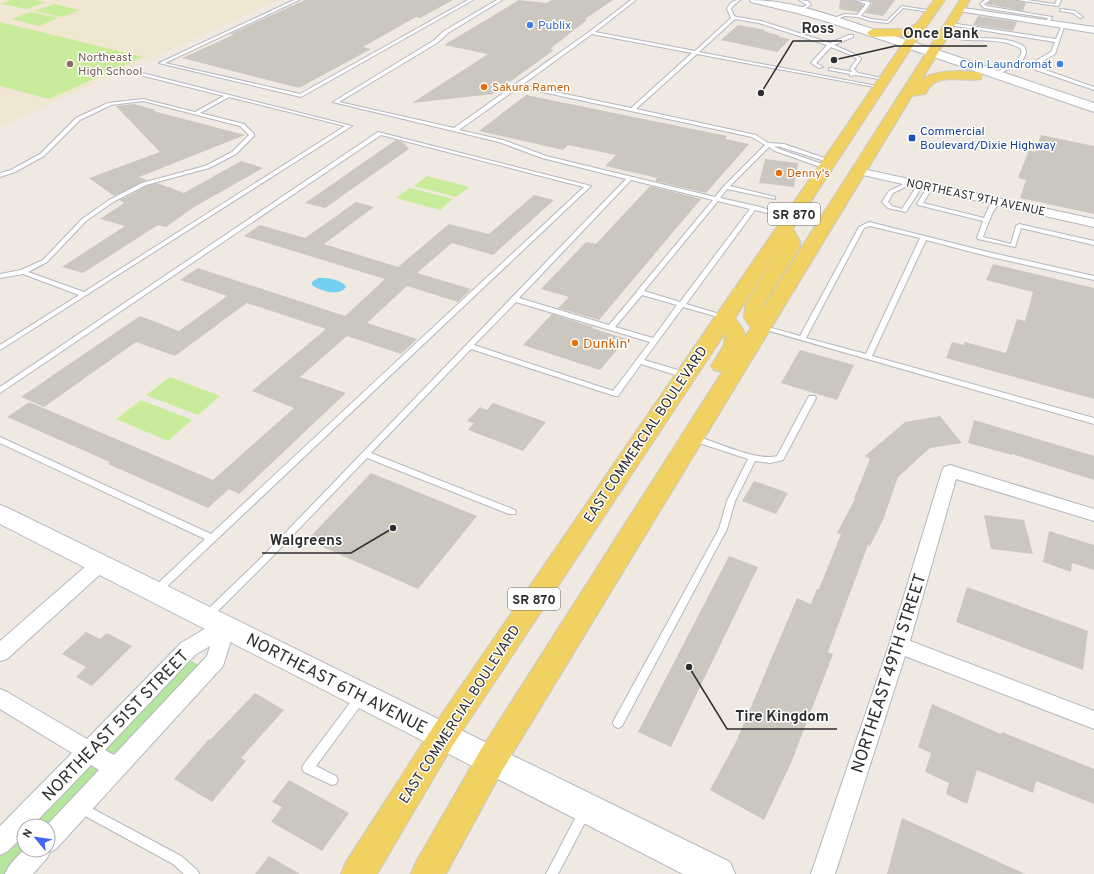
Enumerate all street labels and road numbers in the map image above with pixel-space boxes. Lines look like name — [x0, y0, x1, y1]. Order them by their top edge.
street label: NORTHEAST 9TH AVENUE — [905, 175, 1047, 221]
road number: SR 870 — [768, 203, 820, 225]
street label: EAST COMMERCIAL BOULEVARD — [581, 343, 712, 526]
street label: NORTHEAST 49TH STREET — [847, 571, 933, 776]
road number: SR 870 — [508, 588, 560, 610]
street label: EAST COMMERCIAL BOULEVARD — [396, 622, 524, 807]
street label: NORTHEAST 6TH AVENUE — [242, 629, 430, 740]
street label: NORTHEAST 51ST STREET — [38, 646, 195, 807]

